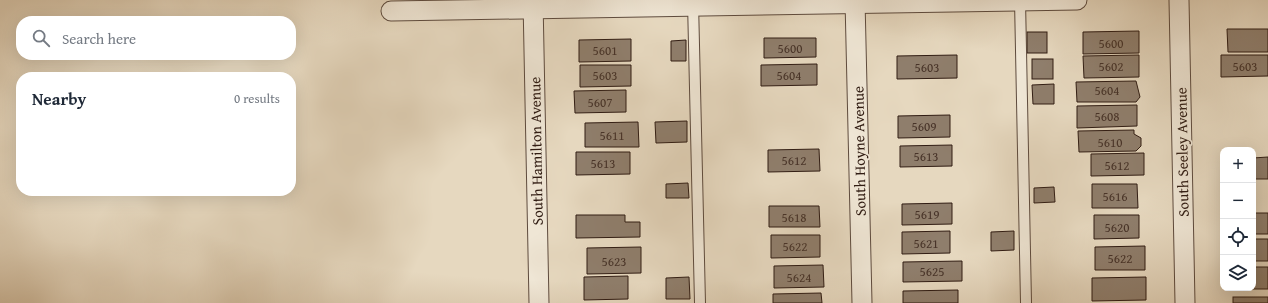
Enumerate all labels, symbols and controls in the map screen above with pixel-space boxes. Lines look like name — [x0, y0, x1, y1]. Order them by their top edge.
search box — [16, 16, 296, 60]
icon: search — [30, 27, 52, 49]
text: Search here — [62, 28, 136, 49]
house number: 5600 — [1098, 34, 1124, 53]
house number: 5600 — [777, 39, 803, 58]
house number: 5601 — [592, 41, 618, 60]
house number: 5602 — [1098, 57, 1124, 76]
house number: 5603 — [1232, 57, 1258, 76]
house number: 5603 — [914, 58, 940, 77]
house number: 5603 — [592, 66, 618, 85]
house number: 5604 — [776, 66, 802, 85]
street label: South Hamilton Avenue — [524, 77, 548, 225]
house number: 5604 — [1094, 81, 1120, 100]
text: Nearby — [32, 86, 86, 111]
street label: South Hoyne Avenue — [847, 86, 871, 216]
street label: South Seeley Avenue — [1170, 87, 1194, 217]
text: 0 results — [234, 89, 280, 108]
house number: 5607 — [587, 93, 613, 112]
house number: 5608 — [1094, 107, 1120, 126]
house number: 5609 — [911, 117, 937, 136]
house number: 5611 — [599, 126, 625, 145]
house number: 5610 — [1097, 133, 1123, 152]
house number: 5613 — [913, 147, 939, 166]
map controls — [1220, 147, 1256, 291]
button: + — [1220, 147, 1256, 183]
house number: 5612 — [781, 151, 807, 170]
house number: 5613 — [590, 154, 616, 173]
house number: 5612 — [1104, 156, 1130, 175]
button: − — [1220, 183, 1256, 219]
house number: 5616 — [1102, 187, 1128, 206]
house number: 5619 — [914, 205, 940, 224]
house number: 5618 — [781, 208, 807, 227]
house number: 5620 — [1104, 218, 1130, 237]
button: locate — [1220, 219, 1256, 255]
house number: 5621 — [913, 234, 939, 253]
house number: 5622 — [782, 237, 808, 256]
house number: 5622 — [1107, 249, 1133, 268]
house number: 5623 — [601, 252, 627, 271]
button: layers — [1220, 255, 1256, 291]
house number: 5625 — [919, 262, 945, 281]
house number: 5624 — [786, 268, 812, 287]

